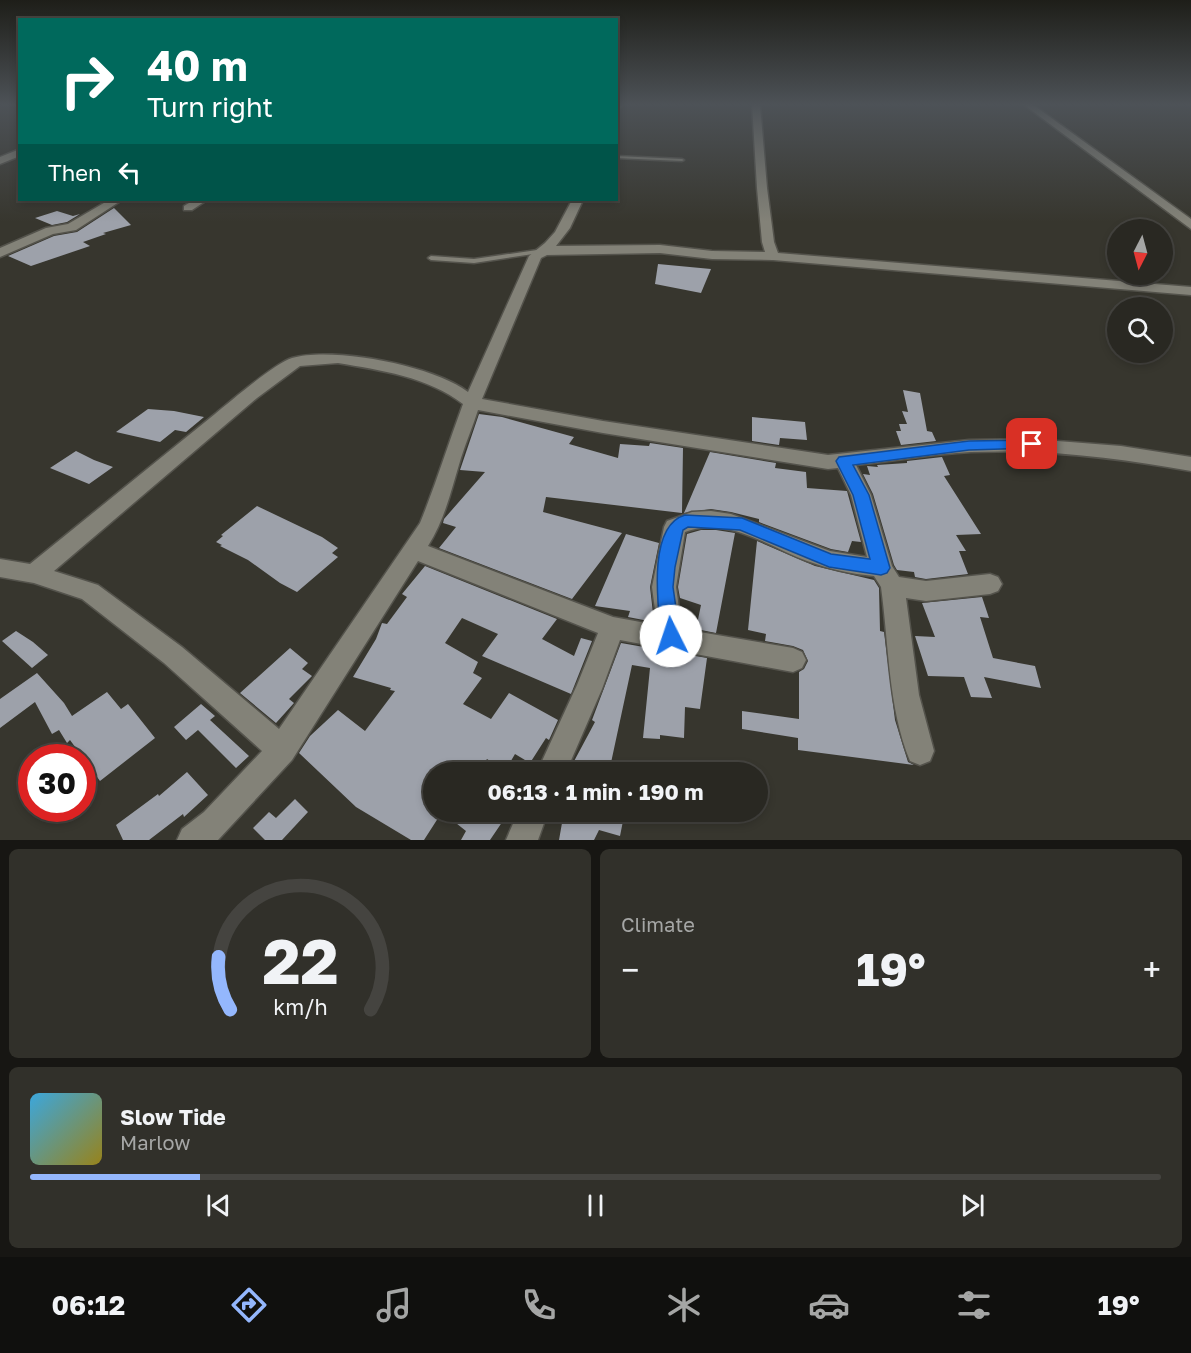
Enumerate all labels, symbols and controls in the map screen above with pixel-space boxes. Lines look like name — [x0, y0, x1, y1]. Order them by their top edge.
text: 40 m — [147, 40, 248, 90]
icon: right — [48, 42, 126, 120]
text: Turn right — [147, 91, 273, 123]
icon: left — [113, 156, 146, 189]
text: Then — [48, 159, 101, 186]
north arrow — [1107, 219, 1173, 285]
map controls — [1107, 219, 1173, 363]
button: search — [1107, 297, 1173, 363]
pin — [1006, 418, 1057, 469]
icon: arrive — [1015, 427, 1048, 460]
position arrow — [639, 604, 703, 668]
speed limit sign: 30 — [18, 744, 96, 822]
text: 06:13 · 1 min · 190 m — [488, 778, 703, 805]
text: Climate — [621, 912, 695, 936]
text: 22 — [262, 923, 338, 998]
text: 19° — [856, 942, 926, 996]
text: − — [621, 950, 639, 989]
text: + — [1143, 950, 1161, 989]
text: km/h — [273, 995, 327, 1021]
text: Slow Tide — [120, 1103, 226, 1130]
text: Marlow — [120, 1130, 191, 1154]
icon: previous — [202, 1189, 235, 1222]
icon: pause — [579, 1189, 612, 1222]
icon: next — [956, 1189, 989, 1222]
icon: directions — [228, 1284, 270, 1326]
icon: music — [373, 1284, 415, 1326]
icon: phone — [518, 1284, 560, 1326]
icon: climate — [663, 1284, 705, 1326]
icon: car — [808, 1284, 850, 1326]
icon: filters — [953, 1284, 995, 1326]
text: 06:12 — [51, 1289, 125, 1321]
text: 19° — [1098, 1289, 1139, 1321]

